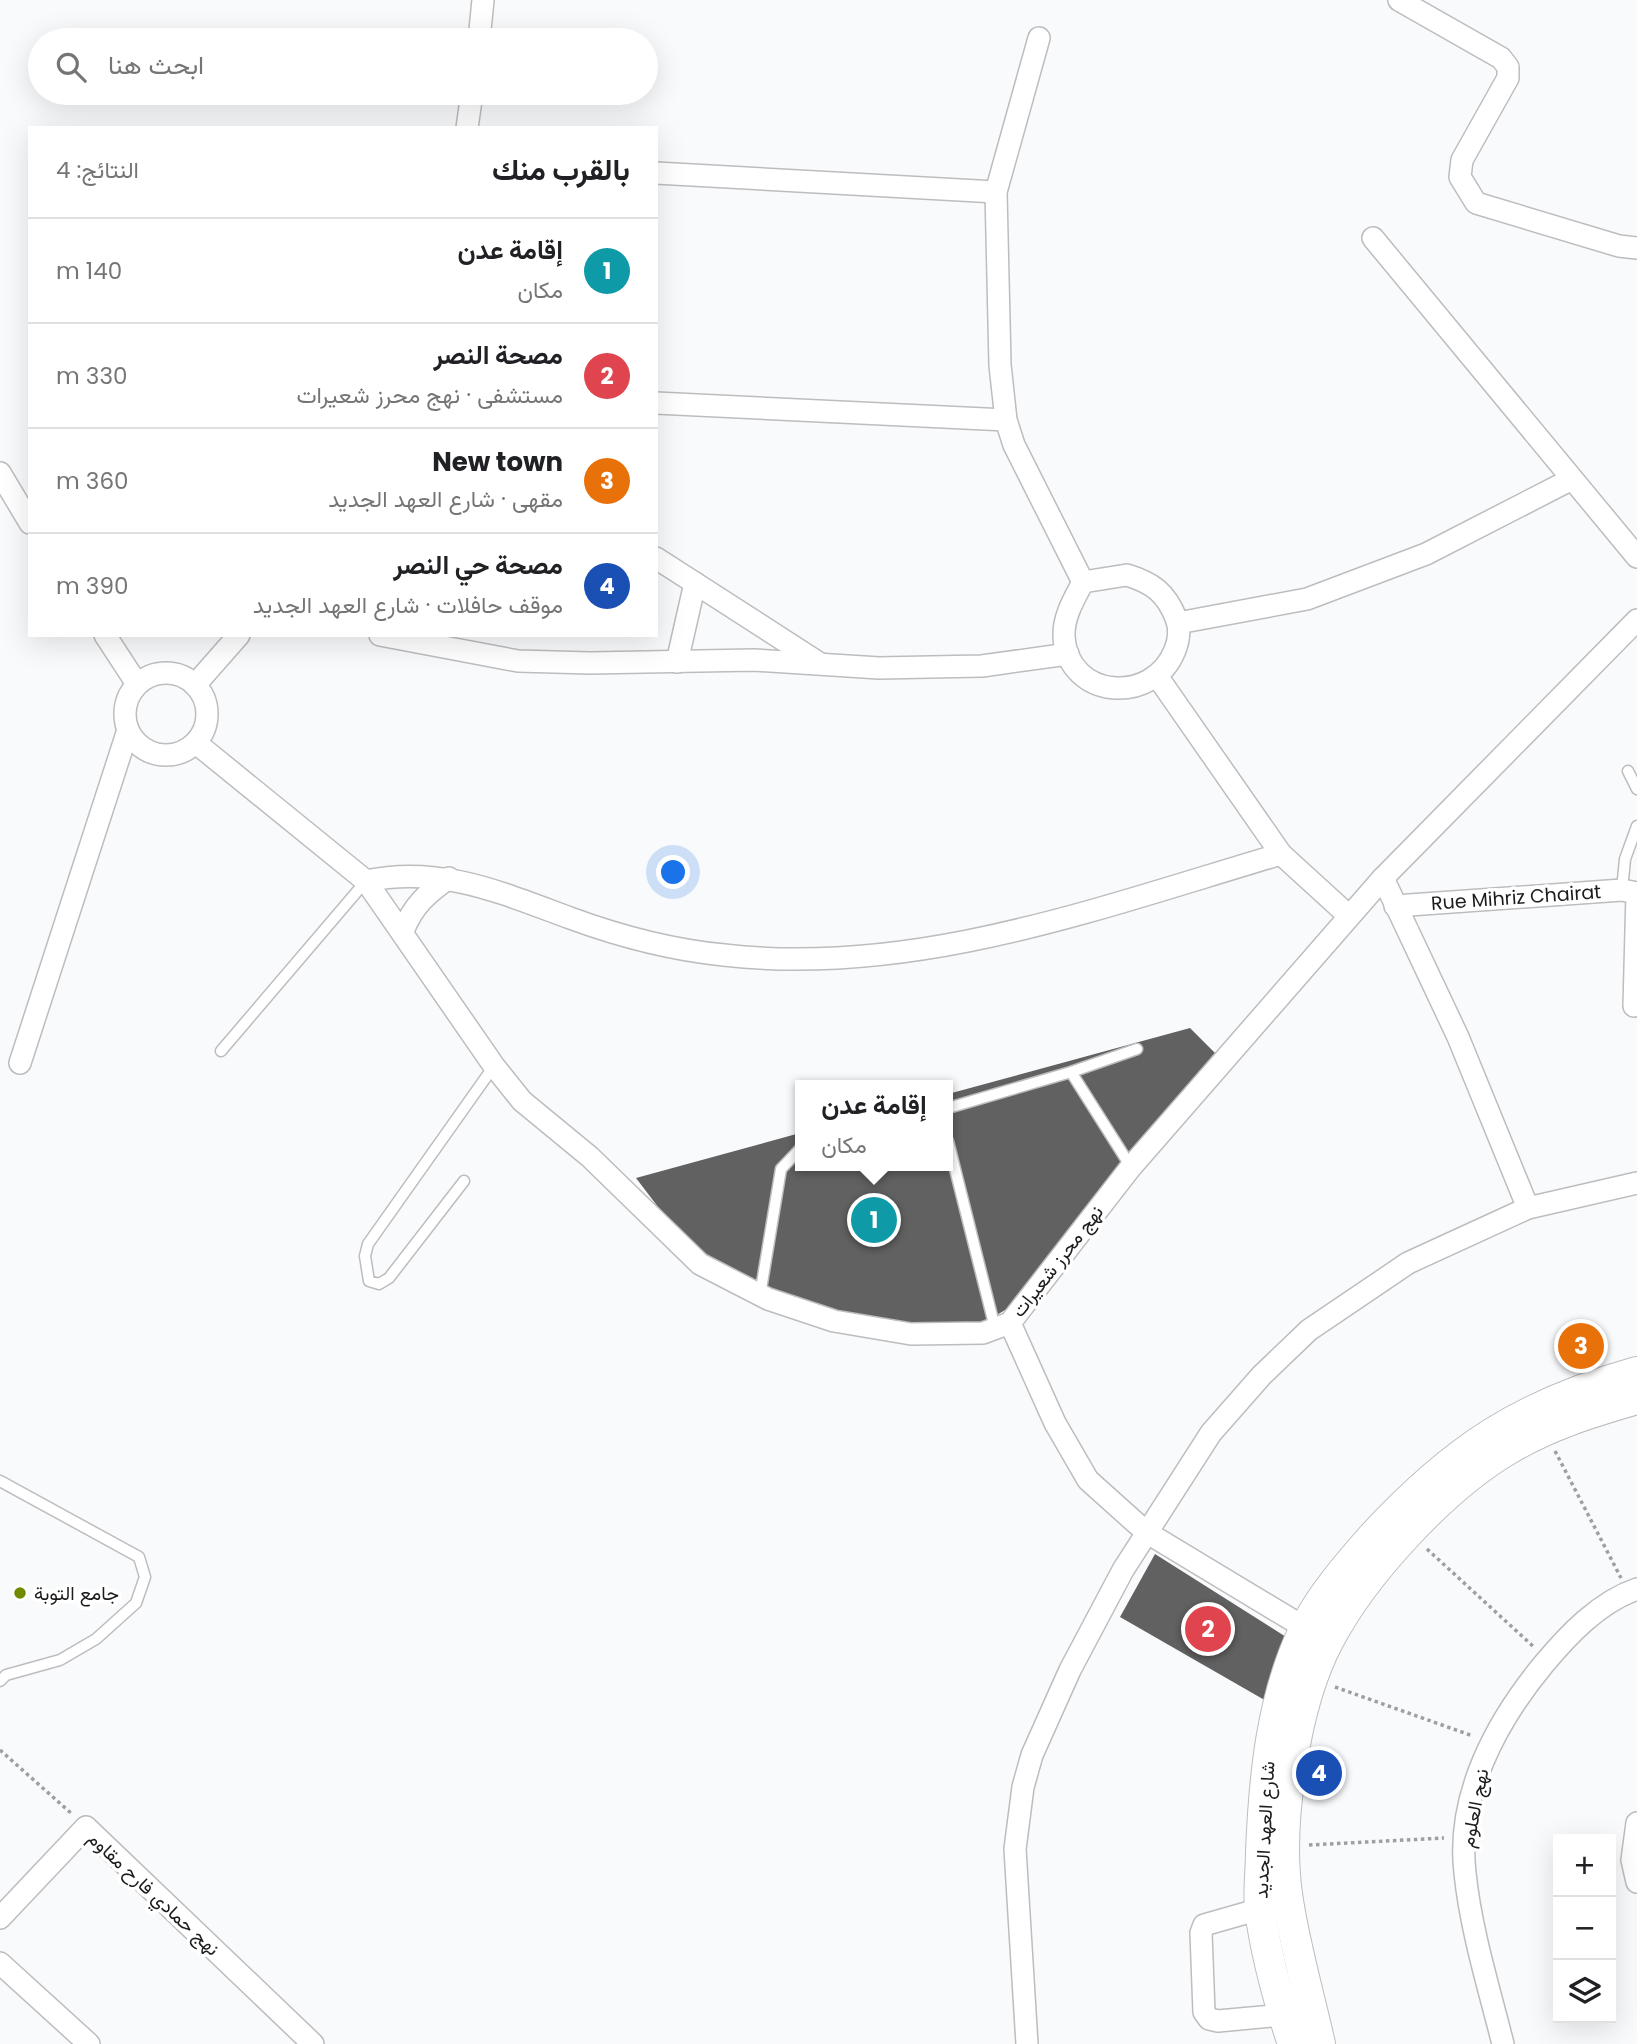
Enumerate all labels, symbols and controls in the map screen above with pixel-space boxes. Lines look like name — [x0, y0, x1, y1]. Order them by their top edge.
search box — [28, 28, 658, 105]
text: ابحث هنا — [108, 47, 204, 83]
icon: search — [52, 48, 90, 86]
text: بالقرب منك — [492, 148, 630, 191]
text: النتائج: 4 — [56, 154, 139, 186]
text: إقامة عدن — [458, 232, 563, 268]
text: 140 m — [56, 255, 122, 287]
text: 1 — [603, 255, 611, 287]
text: مكان — [517, 274, 563, 306]
text: مصحة النصر — [433, 337, 563, 373]
text: 330 m — [56, 360, 127, 392]
text: 2 — [600, 360, 614, 392]
text: مستشفى · نهج محرز شعيرات — [296, 379, 563, 411]
text: New town — [432, 444, 563, 480]
text: 360 m — [56, 465, 128, 497]
text: 3 — [600, 465, 614, 497]
text: مقهى · شارع العهد الجديد — [328, 483, 563, 515]
text: مصحة حي النصر — [393, 547, 563, 583]
text: 390 m — [56, 570, 128, 602]
text: 4 — [599, 570, 615, 602]
text: موقف حافلات · شارع العهد الجديد — [253, 589, 563, 621]
your location — [656, 855, 690, 889]
street label: Rue Mihriz Chairat — [1430, 878, 1602, 917]
popup — [795, 1080, 953, 1171]
text: إقامة عدن — [821, 1087, 927, 1123]
text: مكان — [821, 1129, 867, 1161]
pin: 1 — [851, 1194, 897, 1246]
street label: نهج محرز شعيرات — [1005, 1200, 1110, 1323]
pin: 3 — [1558, 1320, 1604, 1372]
place label: جامع التوبة — [34, 1580, 119, 1607]
marker: جامع التوبة — [12, 1585, 28, 1601]
pin: 2 — [1185, 1603, 1231, 1655]
pin: 4 — [1296, 1747, 1342, 1799]
street label: شارع العهد الجديد — [1247, 1761, 1282, 1899]
street label: نهج العلوم — [1454, 1766, 1495, 1850]
street label: نهج حمادي فارح مقاوم — [80, 1825, 226, 1963]
map controls — [1553, 1834, 1616, 2023]
button: + — [1553, 1834, 1616, 1897]
button: − — [1553, 1897, 1616, 1960]
button: layers — [1553, 1960, 1616, 2023]

